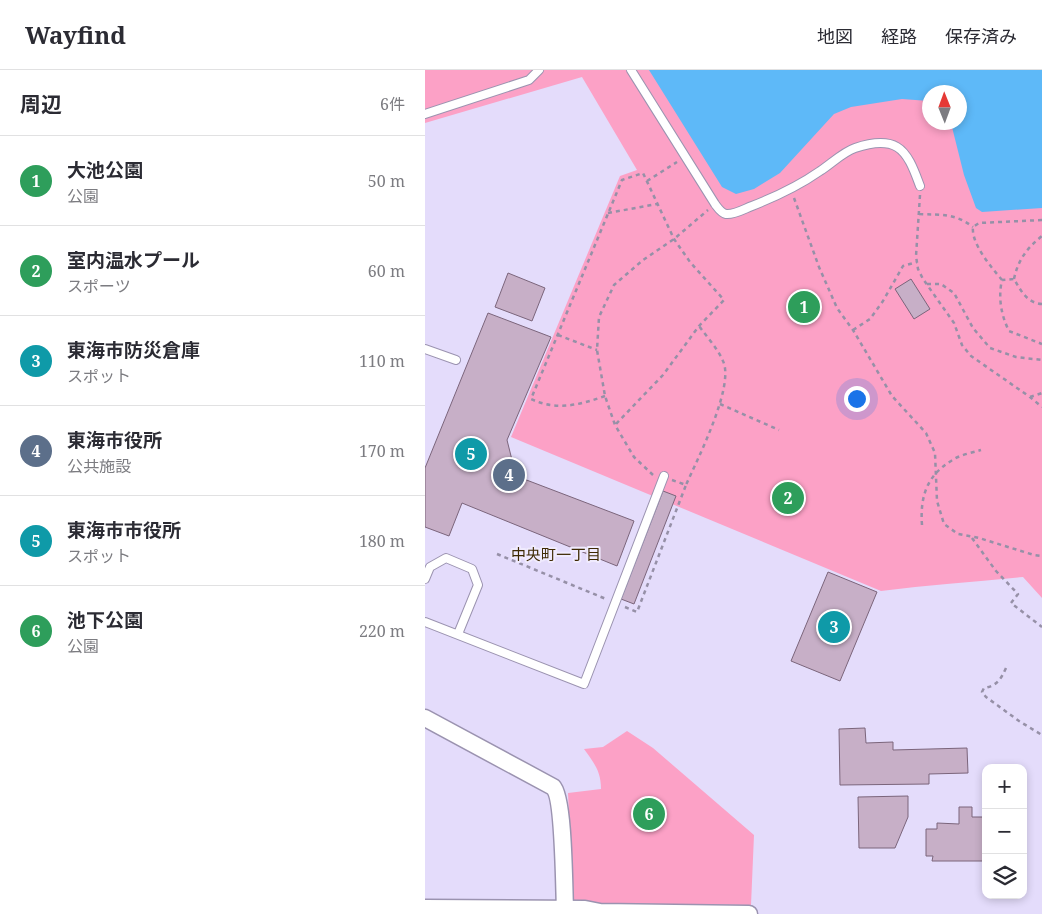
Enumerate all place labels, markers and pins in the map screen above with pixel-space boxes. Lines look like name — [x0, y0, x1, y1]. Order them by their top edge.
pin: 1 — [788, 288, 820, 326]
pin: 5 — [455, 435, 487, 473]
pin: 4 — [493, 456, 525, 494]
pin: 2 — [772, 479, 804, 517]
pin: 3 — [818, 608, 850, 646]
pin: 6 — [633, 795, 665, 833]

